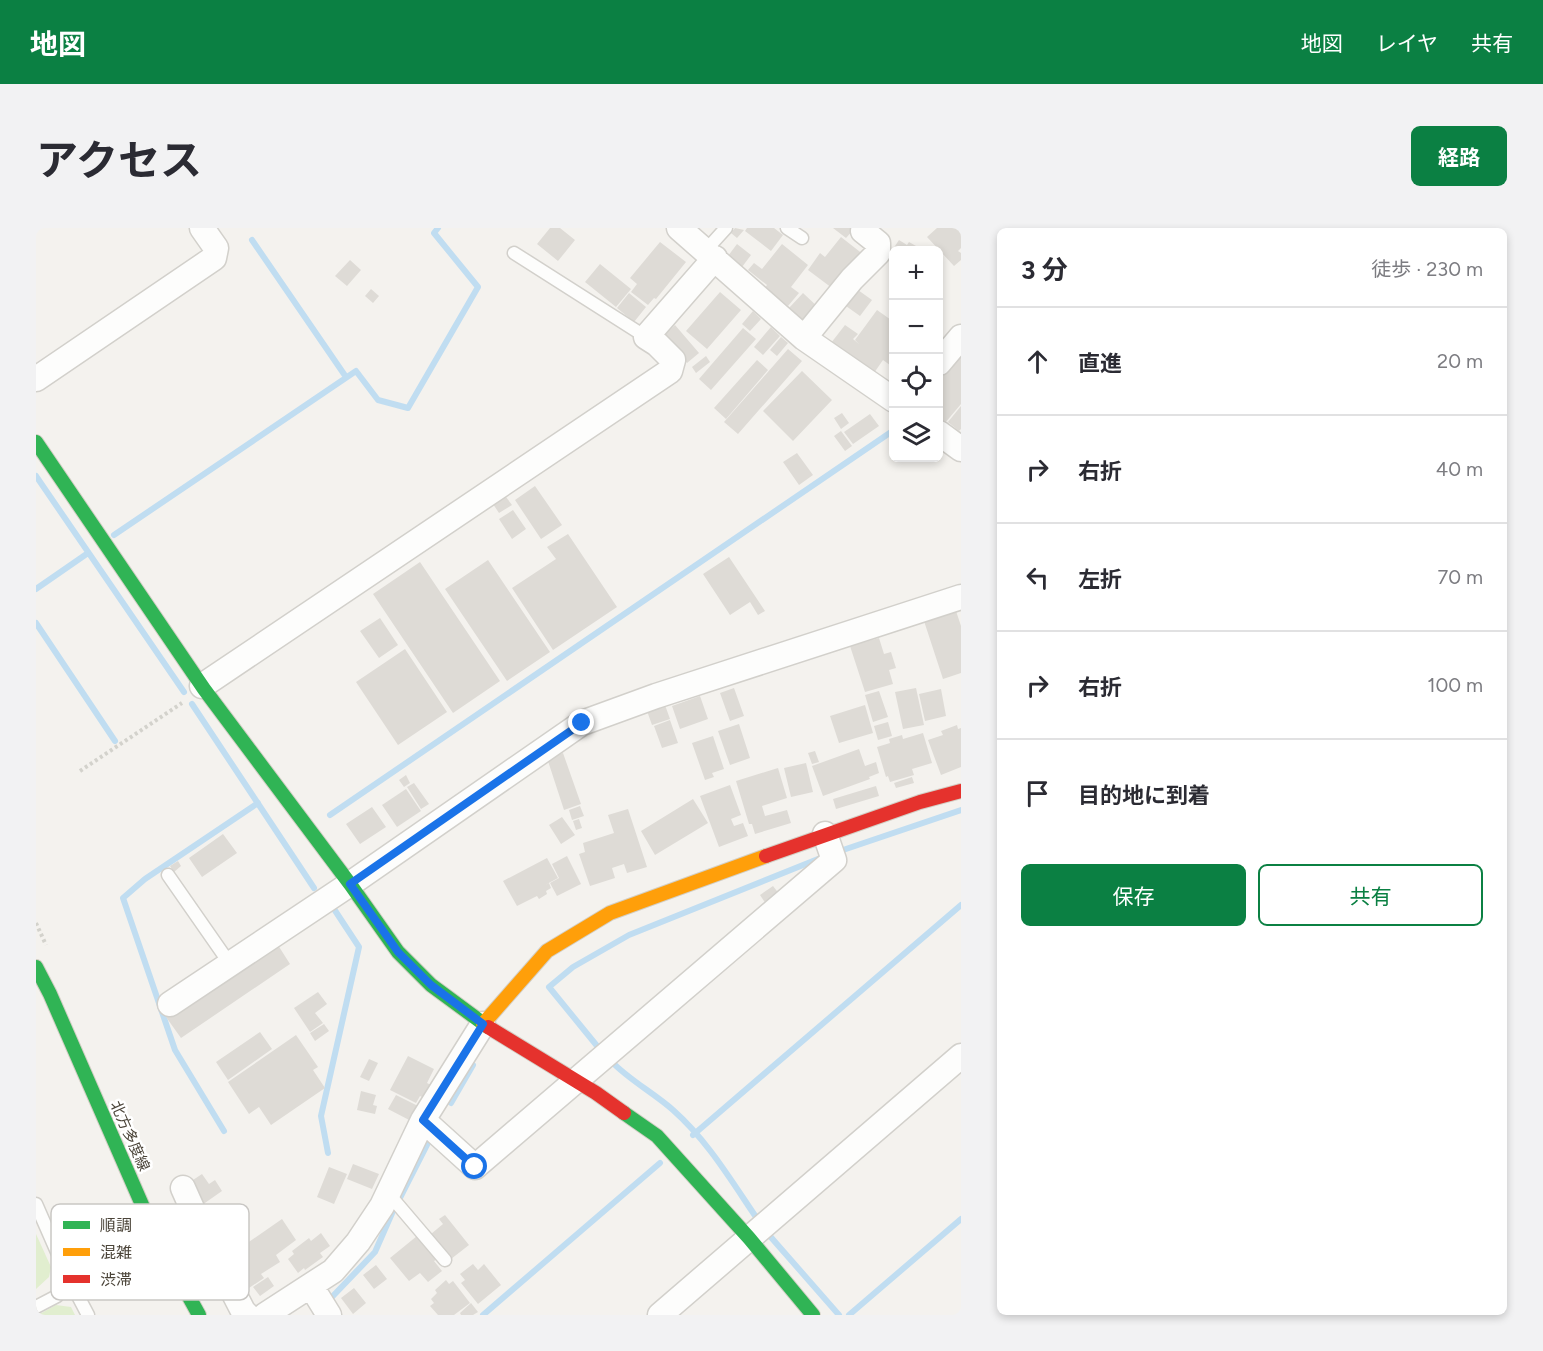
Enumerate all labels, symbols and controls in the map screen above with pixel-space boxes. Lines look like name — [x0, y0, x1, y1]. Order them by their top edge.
text: 地図 — [30, 27, 86, 61]
text: 地図 — [1301, 31, 1343, 56]
text: レイヤ — [1376, 31, 1438, 56]
text: 共有 — [1471, 31, 1513, 56]
button: 経路 — [1411, 126, 1507, 186]
text: アクセス — [36, 135, 202, 186]
map controls — [889, 246, 943, 462]
button: + — [889, 246, 943, 300]
text: 3 分 — [1021, 254, 1068, 286]
text: 徒歩 · 230 m — [1371, 257, 1483, 281]
button: − — [889, 300, 943, 354]
icon: ahead — [1021, 345, 1054, 378]
text: 20 m — [1437, 349, 1483, 373]
text: 直進 — [1078, 350, 1122, 377]
button: locate — [889, 354, 943, 408]
button: layers — [889, 408, 943, 462]
icon: right — [1021, 453, 1054, 486]
text: 40 m — [1436, 457, 1483, 481]
text: 右折 — [1078, 458, 1122, 485]
icon: left — [1021, 561, 1054, 594]
text: 70 m — [1437, 565, 1483, 589]
text: 左折 — [1078, 566, 1122, 593]
icon: right — [1021, 669, 1054, 702]
text: 100 m — [1427, 673, 1483, 697]
text: 右折 — [1078, 674, 1122, 701]
route end — [568, 709, 594, 735]
icon: arrive — [1021, 777, 1054, 810]
text: 目的地に到着 — [1078, 782, 1210, 809]
button: 保存 — [1021, 864, 1246, 926]
button: 共有 — [1258, 864, 1483, 926]
street label: 北方多度線 — [107, 1098, 153, 1174]
route start — [461, 1153, 487, 1179]
legend — [51, 1204, 249, 1300]
text: 順調 — [100, 1216, 132, 1235]
text: 混雑 — [100, 1243, 132, 1262]
text: 渋滞 — [100, 1270, 132, 1289]

